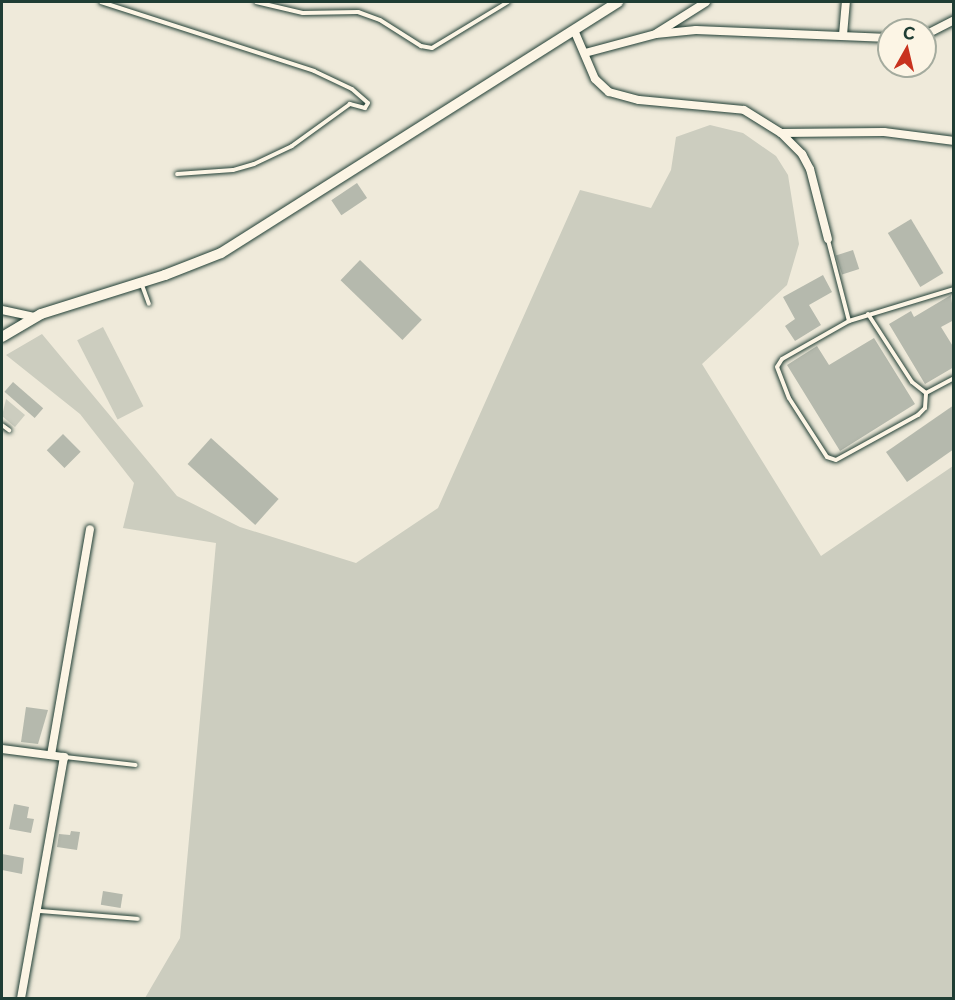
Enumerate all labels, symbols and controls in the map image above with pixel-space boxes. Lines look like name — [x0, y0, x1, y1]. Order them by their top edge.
north arrow — [877, 18, 937, 78]
text: С — [902, 19, 917, 45]

